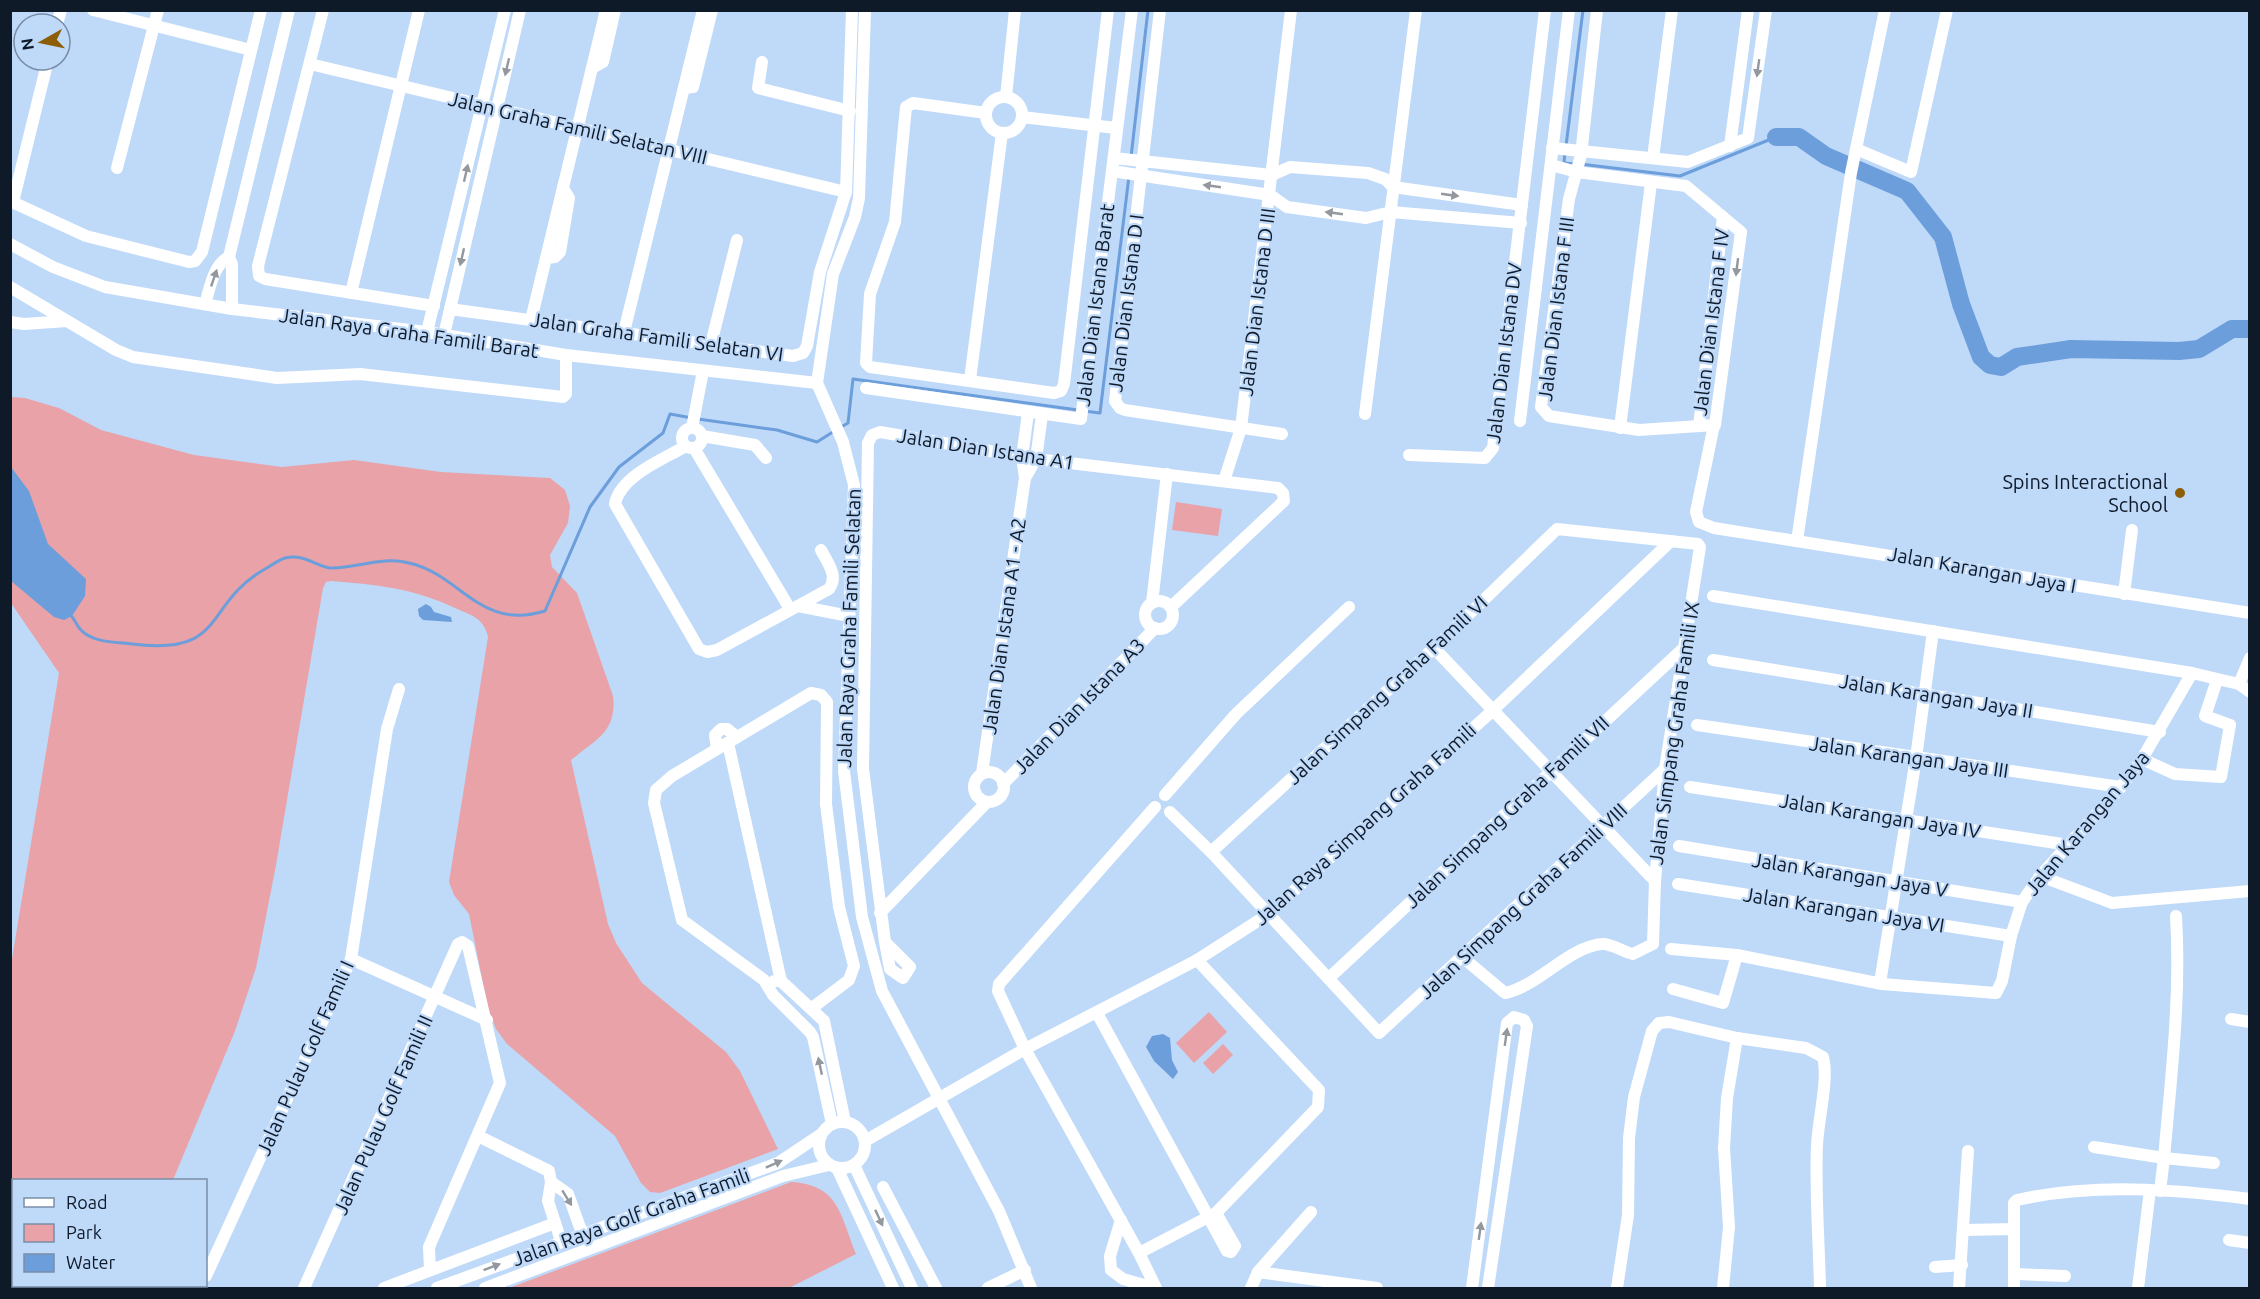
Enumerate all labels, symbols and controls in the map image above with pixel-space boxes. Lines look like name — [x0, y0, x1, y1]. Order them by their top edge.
north arrow — [12, 12, 72, 72]
text: N — [17, 37, 37, 52]
one-way arrow — [501, 58, 511, 77]
one-way arrow — [1754, 59, 1763, 78]
street label: Jalan Graha Famili Selatan VIII — [446, 86, 710, 169]
one-way arrow — [461, 164, 471, 183]
one-way arrow — [1203, 182, 1222, 191]
one-way arrow — [1441, 191, 1460, 200]
street label: Jalan Dian Istana Barat — [1071, 202, 1118, 407]
street label: Jalan Dian Istana D III — [1234, 207, 1279, 397]
one-way arrow — [1324, 209, 1343, 218]
street label: Jalan Dian Istana D I — [1103, 213, 1148, 393]
street label: Jalan Dian Istana F III — [1533, 215, 1578, 402]
street label: Jalan Dian Istana F IV — [1688, 227, 1733, 417]
one-way arrow — [457, 248, 466, 267]
one-way arrow — [1732, 258, 1741, 277]
street label: Jalan Dian Istana DV — [1481, 261, 1526, 445]
one-way arrow — [209, 269, 219, 287]
street label: Jalan Raya Graha Famili Barat — [278, 303, 540, 362]
street label: Jalan Graha Famili Selatan VI — [529, 307, 785, 366]
street label: Jalan Dian Istana A1 — [896, 423, 1076, 474]
place label: Spins Interactional School — [2002, 470, 2168, 516]
marker: Spins Interactional School — [2173, 486, 2187, 500]
street label: Jalan Raya Graha Famili Selatan — [832, 488, 865, 768]
street label: Jalan Dian Istana A1 - A2 — [977, 516, 1030, 736]
street label: Jalan Karangan Jaya I — [1886, 542, 2078, 597]
street label: Jalan Simpang Graha Famili VI — [1282, 591, 1492, 789]
street label: Jalan Simpang Graha Famili IX — [1644, 600, 1703, 866]
street label: Jalan Dian Istana A3 — [1008, 633, 1149, 778]
street label: Jalan Karangan Jaya II — [1837, 669, 2035, 722]
street label: Jalan Simpang Graha Famili VII — [1400, 711, 1614, 912]
street label: Jalan Raya Simpang Graha Famili — [1249, 718, 1480, 929]
street label: Jalan Karangan Jaya III — [1808, 731, 2010, 782]
street label: Jalan Karangan Jaya — [2020, 746, 2154, 899]
street label: Jalan Karangan Jaya IV — [1778, 788, 1983, 843]
street label: Jalan Simpang Graha Famili VIII — [1414, 798, 1631, 1003]
street label: Jalan Karangan Jaya V — [1750, 848, 1950, 901]
street label: Jalan Karangan Jaya VI — [1742, 882, 1946, 937]
street label: Jalan Pulau Golf Famili I — [251, 957, 358, 1159]
street label: Jalan Pulau Golf Famili II — [328, 1011, 437, 1218]
one-way arrow — [1501, 1028, 1510, 1047]
one-way arrow — [814, 1057, 824, 1076]
one-way arrow — [765, 1159, 783, 1169]
street label: Jalan Raya Golf Graha Famili — [509, 1163, 753, 1270]
legend — [12, 1179, 207, 1287]
one-way arrow — [562, 1190, 573, 1206]
text: Road — [66, 1192, 108, 1212]
one-way arrow — [874, 1210, 883, 1227]
one-way arrow — [1475, 1221, 1484, 1240]
text: Park — [66, 1222, 102, 1242]
text: Water — [66, 1252, 116, 1272]
one-way arrow — [483, 1262, 501, 1272]

